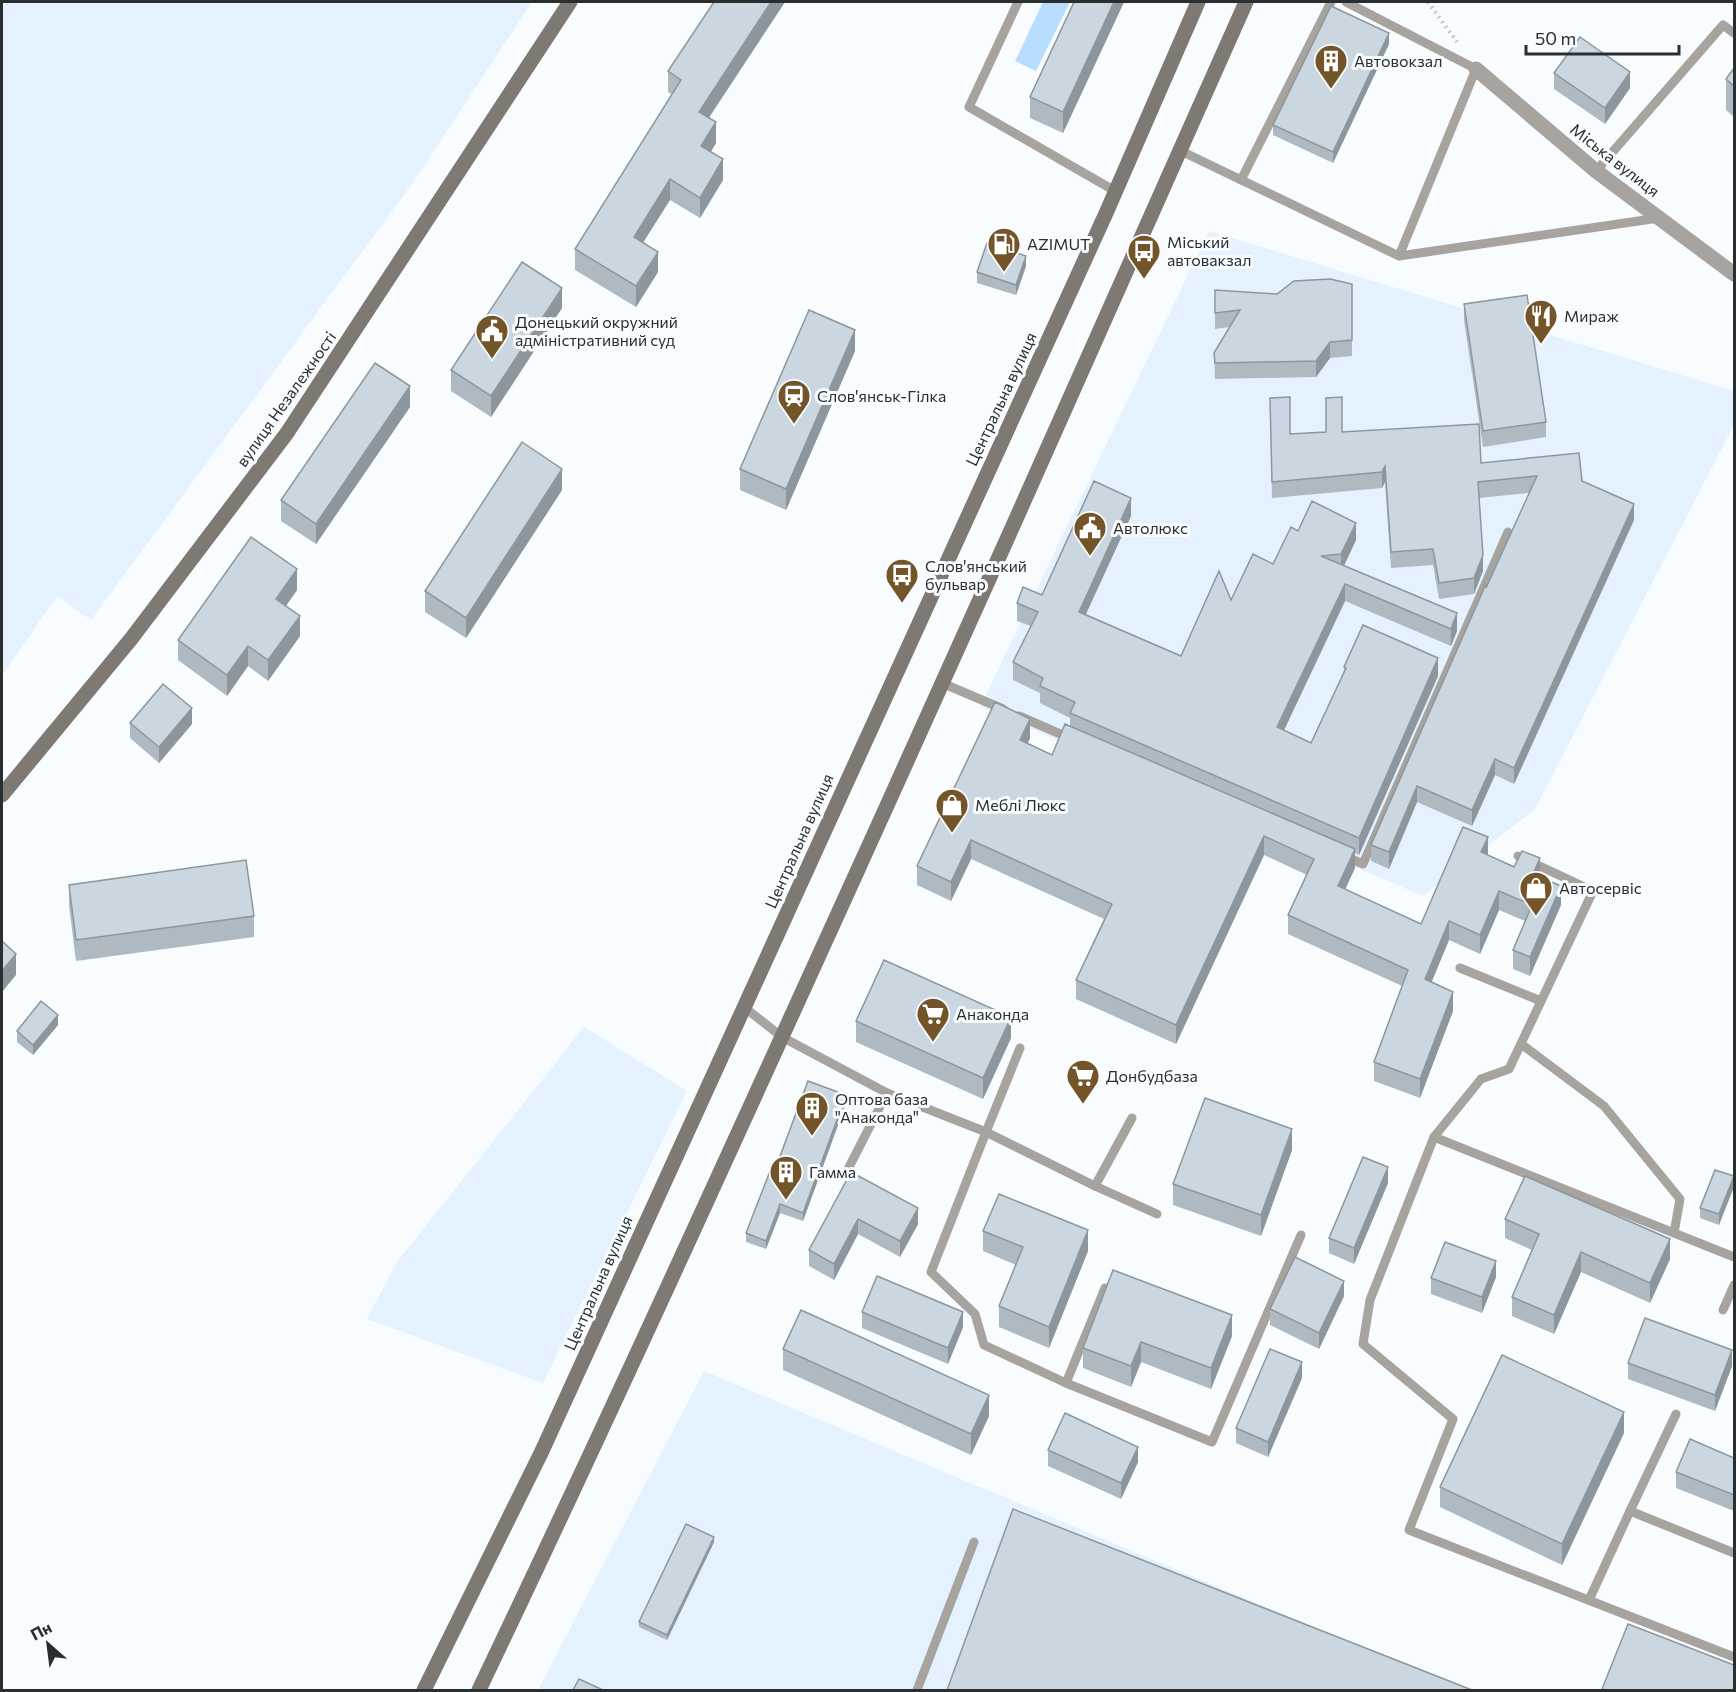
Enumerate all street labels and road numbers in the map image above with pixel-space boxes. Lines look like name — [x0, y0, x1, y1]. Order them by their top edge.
street label: Міська вулиця — [1567, 119, 1664, 200]
street label: вулиця Незалежності — [232, 328, 339, 470]
street label: Центральна вулиця — [961, 329, 1040, 469]
street label: Центральна вулиця — [760, 771, 837, 911]
street label: Центральна вулиця — [559, 1213, 636, 1353]

